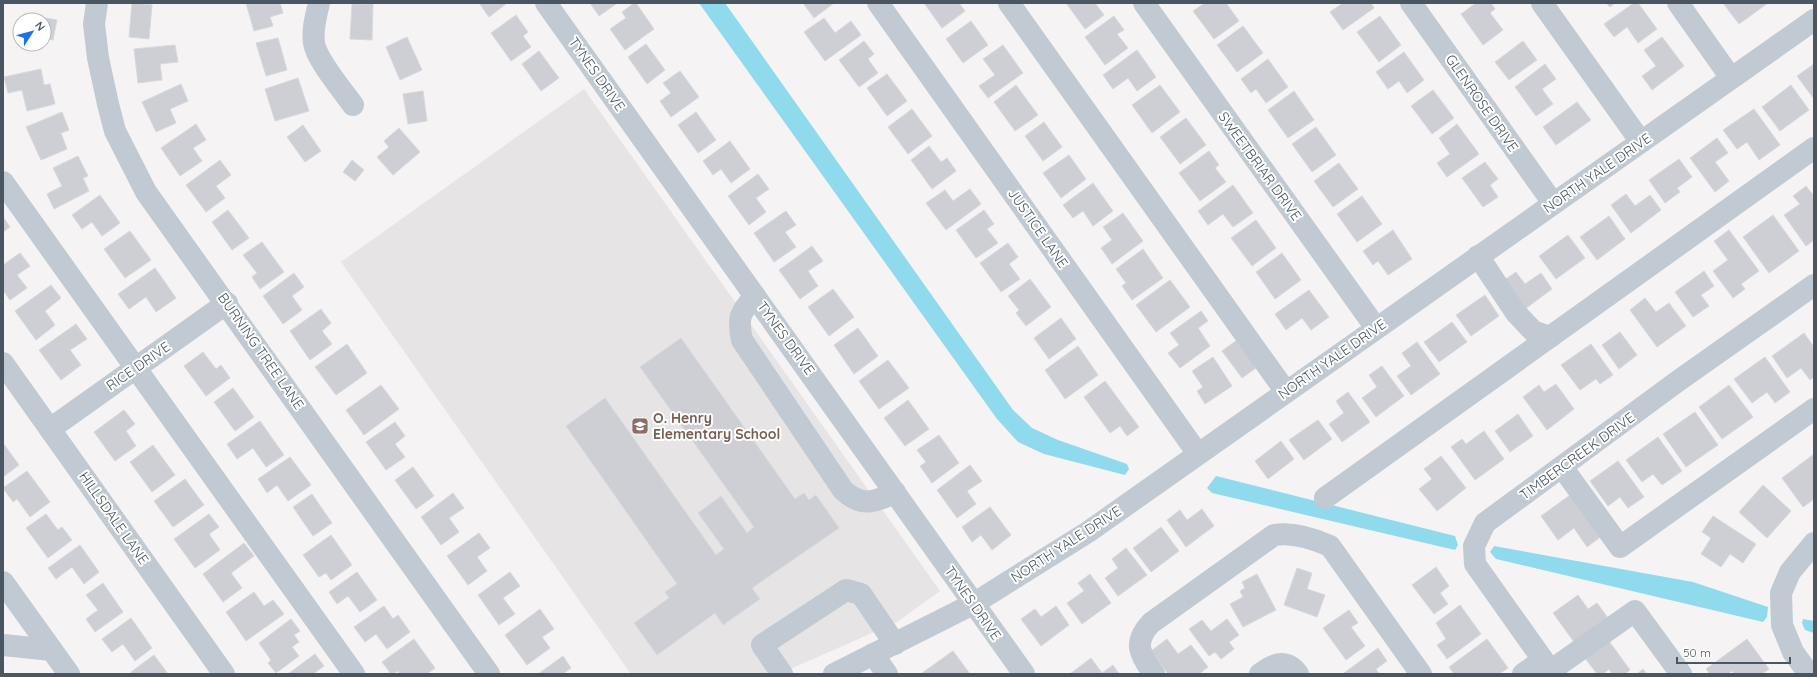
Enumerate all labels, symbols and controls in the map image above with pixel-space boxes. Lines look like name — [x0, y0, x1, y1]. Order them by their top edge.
north arrow — [12, 12, 52, 52]
text: N — [32, 19, 48, 34]
street label: TYNES DRIVE — [565, 33, 629, 115]
street label: GLENROSE DRIVE — [1442, 51, 1522, 155]
street label: SWEETBRIAR DRIVE — [1214, 108, 1306, 224]
street label: NORTH YALE DRIVE — [1539, 129, 1655, 217]
street label: JUSTICE LANE — [1004, 185, 1072, 271]
street label: BURNING TREE LANE — [214, 289, 308, 413]
street label: TYNES DRIVE — [753, 298, 819, 378]
street label: NORTH YALE DRIVE — [1274, 315, 1390, 403]
street label: RICE DRIVE — [103, 337, 174, 395]
street label: TIMBERCREEK DRIVE — [1516, 408, 1638, 504]
place label: O. Henry Elementary School — [653, 409, 780, 443]
school or university icon: O. Henry Elementary School — [630, 416, 650, 436]
street label: HILLSDALE LANE — [75, 468, 153, 568]
street label: NORTH YALE DRIVE — [1007, 502, 1125, 586]
street label: TYNES DRIVE — [941, 562, 1005, 644]
scale bar — [1677, 639, 1790, 665]
text: 50 m — [1683, 645, 1711, 660]

